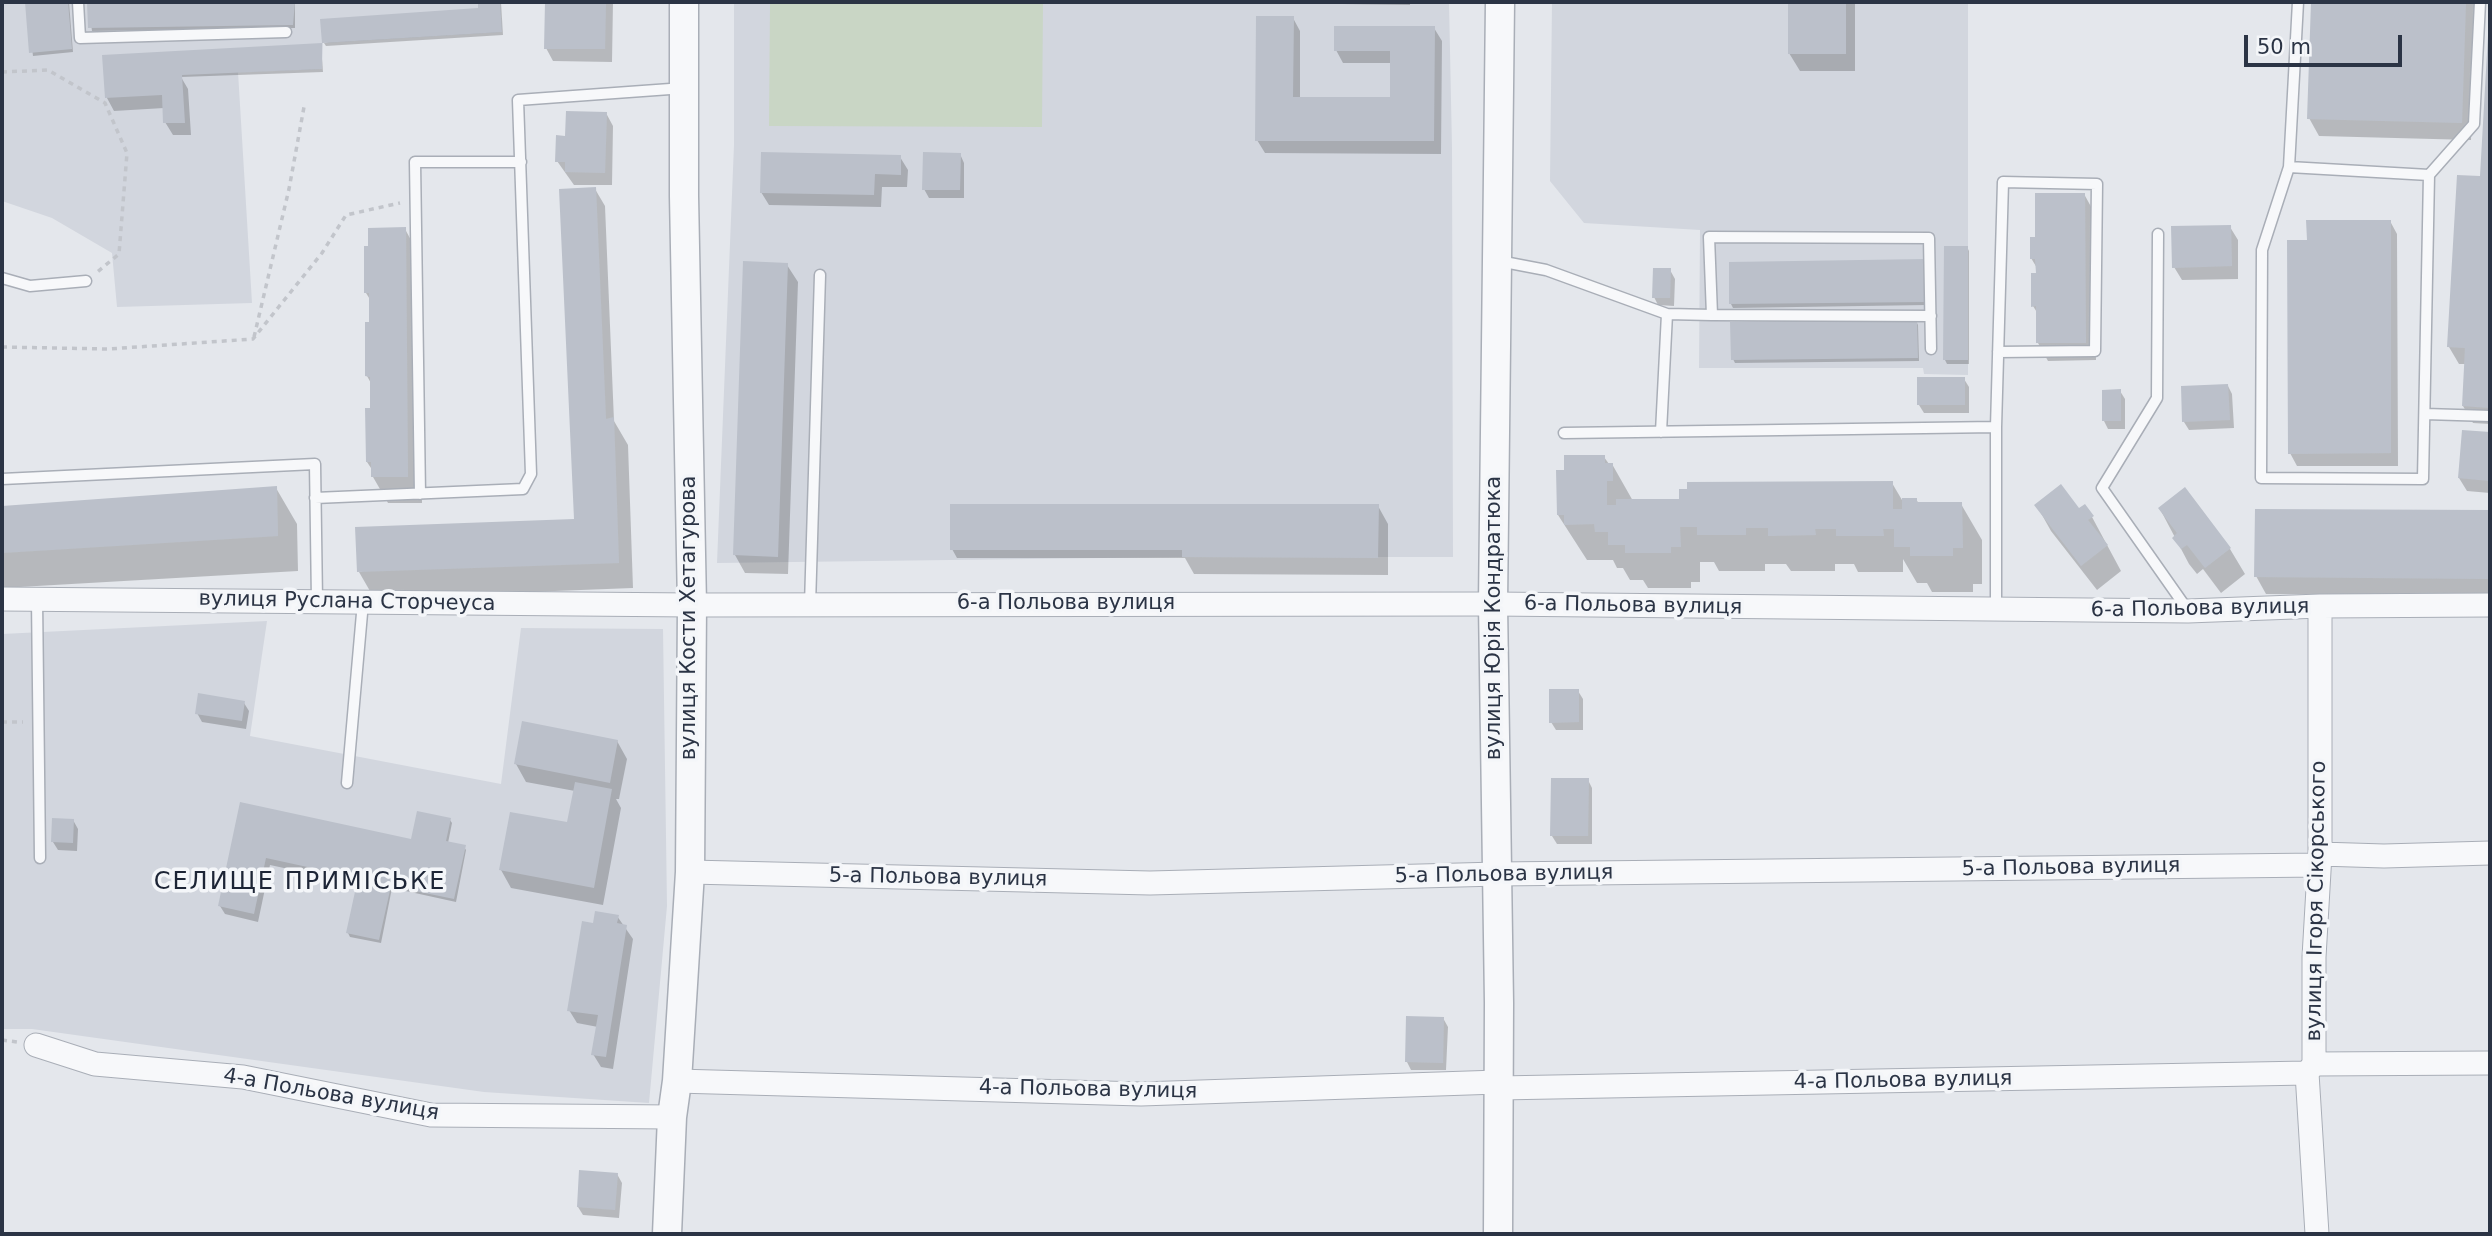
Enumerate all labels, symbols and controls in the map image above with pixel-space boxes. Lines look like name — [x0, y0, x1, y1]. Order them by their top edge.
scale bar — [2247, 21, 2404, 65]
text: 50 m — [2257, 35, 2311, 59]
street label: вулиця Кости Хетагурова — [677, 476, 703, 760]
street label: вулиця Юрія Кондратюка — [1482, 476, 1508, 760]
street label: вулиця Руслана Сторчеуса — [198, 587, 496, 617]
street label: 6-а Польова вулиця — [957, 591, 1175, 617]
street label: 6-а Польова вулиця — [1524, 591, 1742, 621]
street label: 6-а Польова вулиця — [2091, 594, 2309, 624]
street label: вулиця Ігоря Сікорського — [2302, 760, 2332, 1042]
street label: 5-а Польова вулиця — [1962, 853, 2180, 883]
street label: 5-а Польова вулиця — [1395, 860, 1613, 890]
street label: 5-а Польова вулиця — [829, 863, 1047, 893]
district label: СЕЛИЩЕ ПРИМІСЬКЕ — [156, 869, 444, 897]
street label: 4-а Польова вулиця — [221, 1064, 441, 1126]
street label: 4-а Польова вулиця — [1794, 1066, 2012, 1096]
street label: 4-а Польова вулиця — [979, 1075, 1197, 1105]

